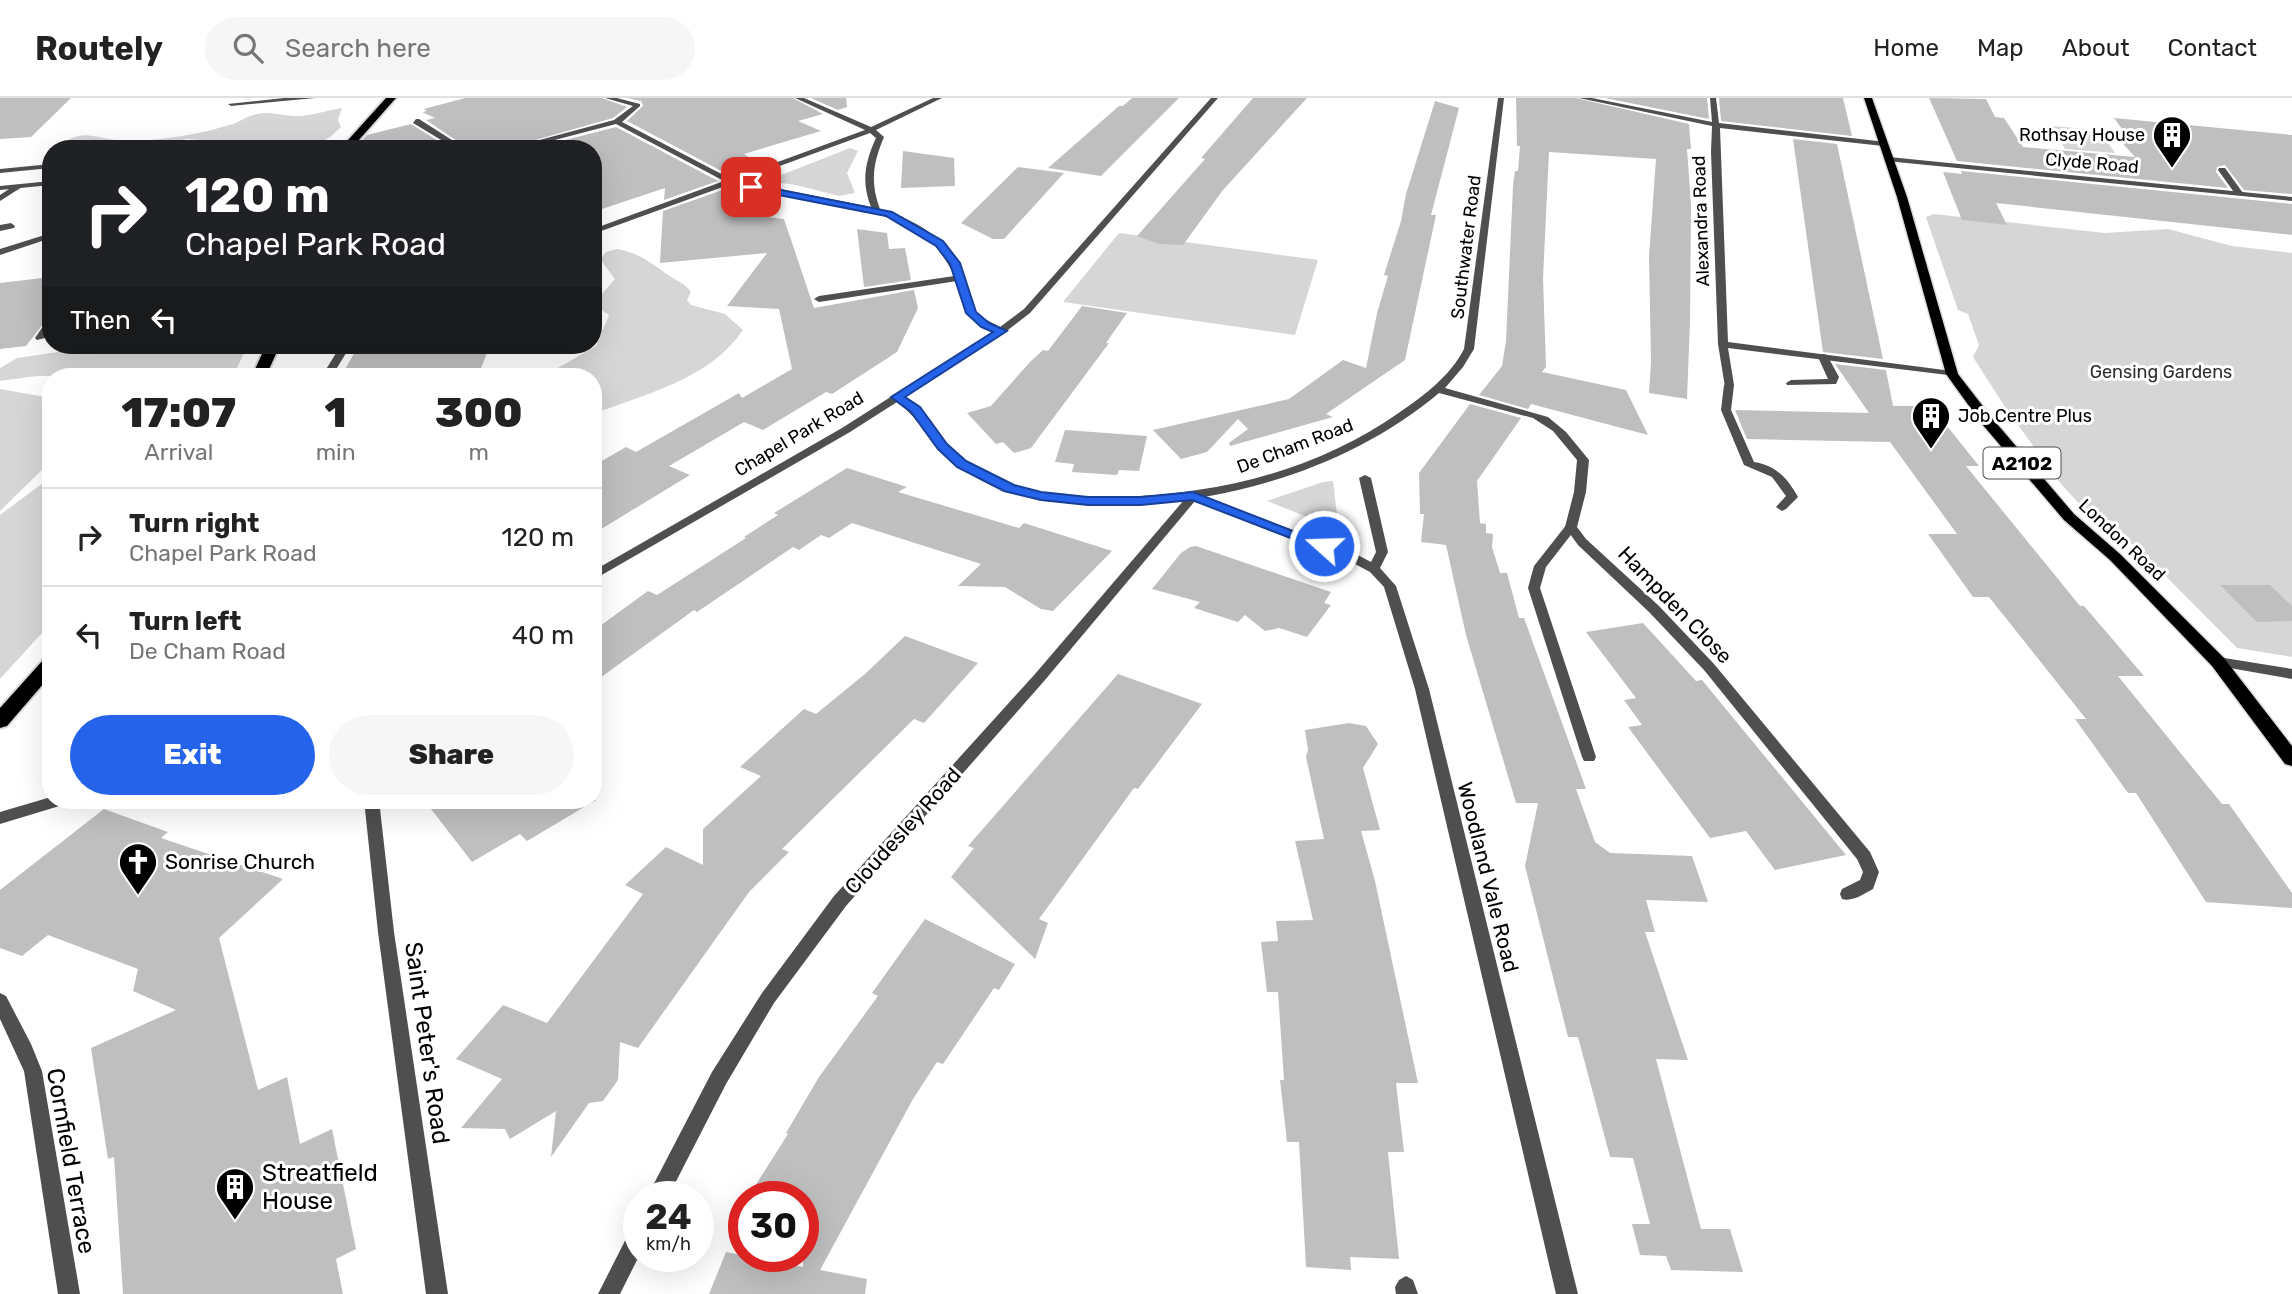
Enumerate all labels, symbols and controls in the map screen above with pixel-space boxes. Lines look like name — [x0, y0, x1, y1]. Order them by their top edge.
search box — [205, 17, 695, 80]
text: Routely — [35, 29, 163, 68]
icon: search — [229, 29, 267, 67]
text: Search here — [285, 33, 431, 64]
text: Home — [1873, 34, 1939, 62]
text: Map — [1977, 34, 2024, 62]
text: About — [2062, 34, 2130, 62]
text: Contact — [2168, 34, 2257, 62]
building icon: Rothsay House — [2151, 114, 2193, 169]
place label: Rothsay House — [2019, 124, 2145, 146]
street label: Clyde Road — [2044, 148, 2140, 178]
street label: Alexandra Road — [1688, 155, 1714, 287]
pin — [721, 157, 781, 217]
text: 120 m — [185, 166, 330, 224]
icon: right — [70, 168, 161, 259]
icon: arrive — [732, 168, 770, 206]
street label: Southwater Road — [1446, 174, 1486, 320]
text: Chapel Park Road — [185, 225, 446, 263]
icon: left — [145, 301, 183, 339]
text: Then — [70, 305, 131, 336]
park label: Gensing Gardens — [2090, 361, 2232, 383]
street label: Chapel Park Road — [730, 387, 868, 481]
text: 17:07 — [121, 388, 236, 438]
text: 1 — [325, 388, 347, 438]
text: 300 — [435, 388, 523, 438]
building icon: Job Centre Plus — [1910, 395, 1952, 450]
place label: Job Centre Plus — [1958, 405, 2092, 427]
street label: De Cham Road — [1234, 414, 1356, 478]
text: Arrival — [144, 438, 213, 466]
text: min — [316, 438, 356, 466]
text: m — [469, 438, 489, 466]
road number: A2102 — [1983, 448, 2060, 478]
street label: London Road — [2074, 494, 2170, 586]
text: Turn right — [129, 508, 259, 539]
position arrow — [1287, 509, 1361, 583]
icon: right — [70, 518, 108, 556]
text: 120 m — [502, 522, 574, 553]
text: Chapel Park Road — [129, 539, 317, 567]
street label: Hampden Close — [1613, 541, 1738, 669]
text: Turn left — [129, 606, 241, 637]
icon: left — [70, 616, 108, 654]
text: 40 m — [512, 620, 574, 651]
text: De Cham Road — [129, 637, 286, 665]
button: Exit — [70, 715, 315, 795]
button: Share — [329, 715, 574, 795]
street label: Cloudesley Road — [839, 762, 966, 899]
street label: Woodland Vale Road — [1453, 779, 1524, 975]
church icon: Sonrise Church — [117, 841, 159, 896]
place label: Sonrise Church — [165, 849, 315, 874]
street label: Saint Peter's Road — [399, 940, 455, 1146]
street label: Cornfield Terrace — [41, 1066, 101, 1256]
place label: Streatfield House — [262, 1159, 378, 1215]
building icon: Streatfield House — [214, 1166, 256, 1221]
speed limit sign: 30 — [728, 1181, 819, 1272]
text: 24 — [645, 1196, 692, 1238]
text: km/h — [646, 1233, 691, 1255]

